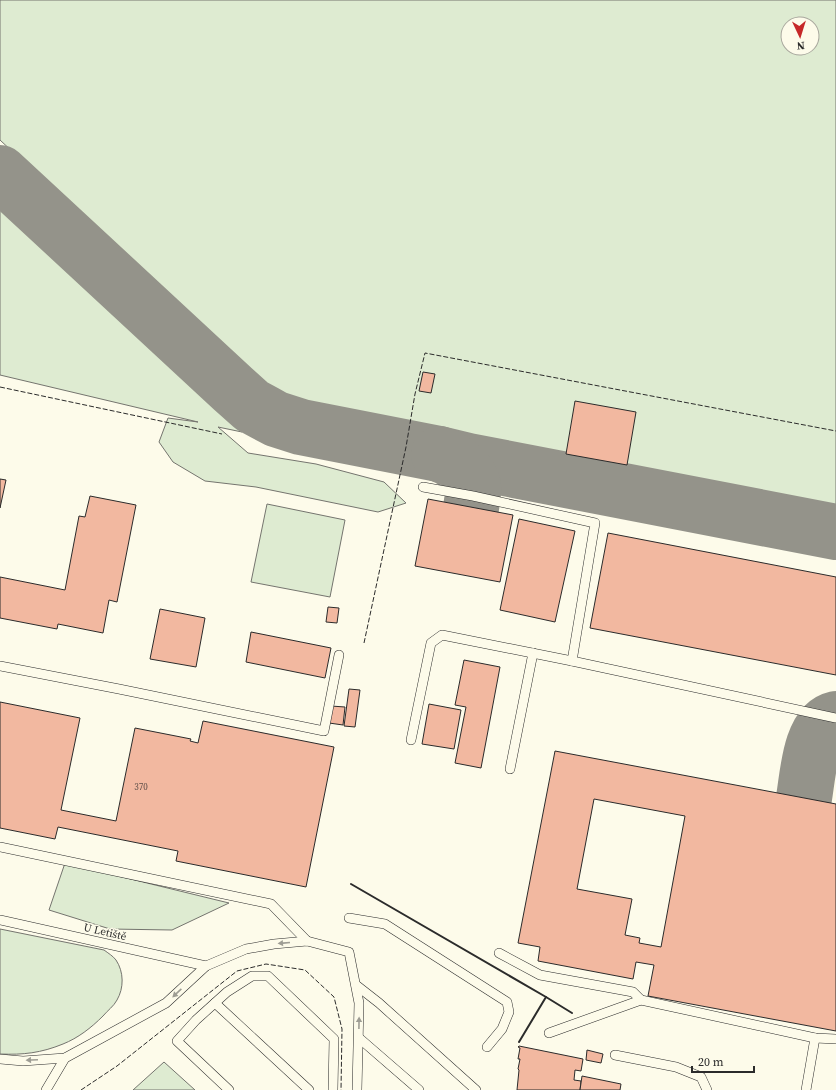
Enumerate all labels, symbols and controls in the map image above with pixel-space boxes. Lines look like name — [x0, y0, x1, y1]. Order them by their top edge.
north arrow — [780, 16, 820, 56]
text: N — [796, 38, 805, 53]
house number: 370 — [134, 781, 148, 793]
street label: U Letiště — [82, 920, 128, 944]
one-way arrow — [278, 940, 290, 946]
one-way arrow — [172, 988, 182, 997]
one-way arrow — [356, 1016, 362, 1029]
scale bar — [692, 1048, 754, 1074]
text: 20 m — [698, 1054, 724, 1070]
one-way arrow — [26, 1057, 38, 1064]

